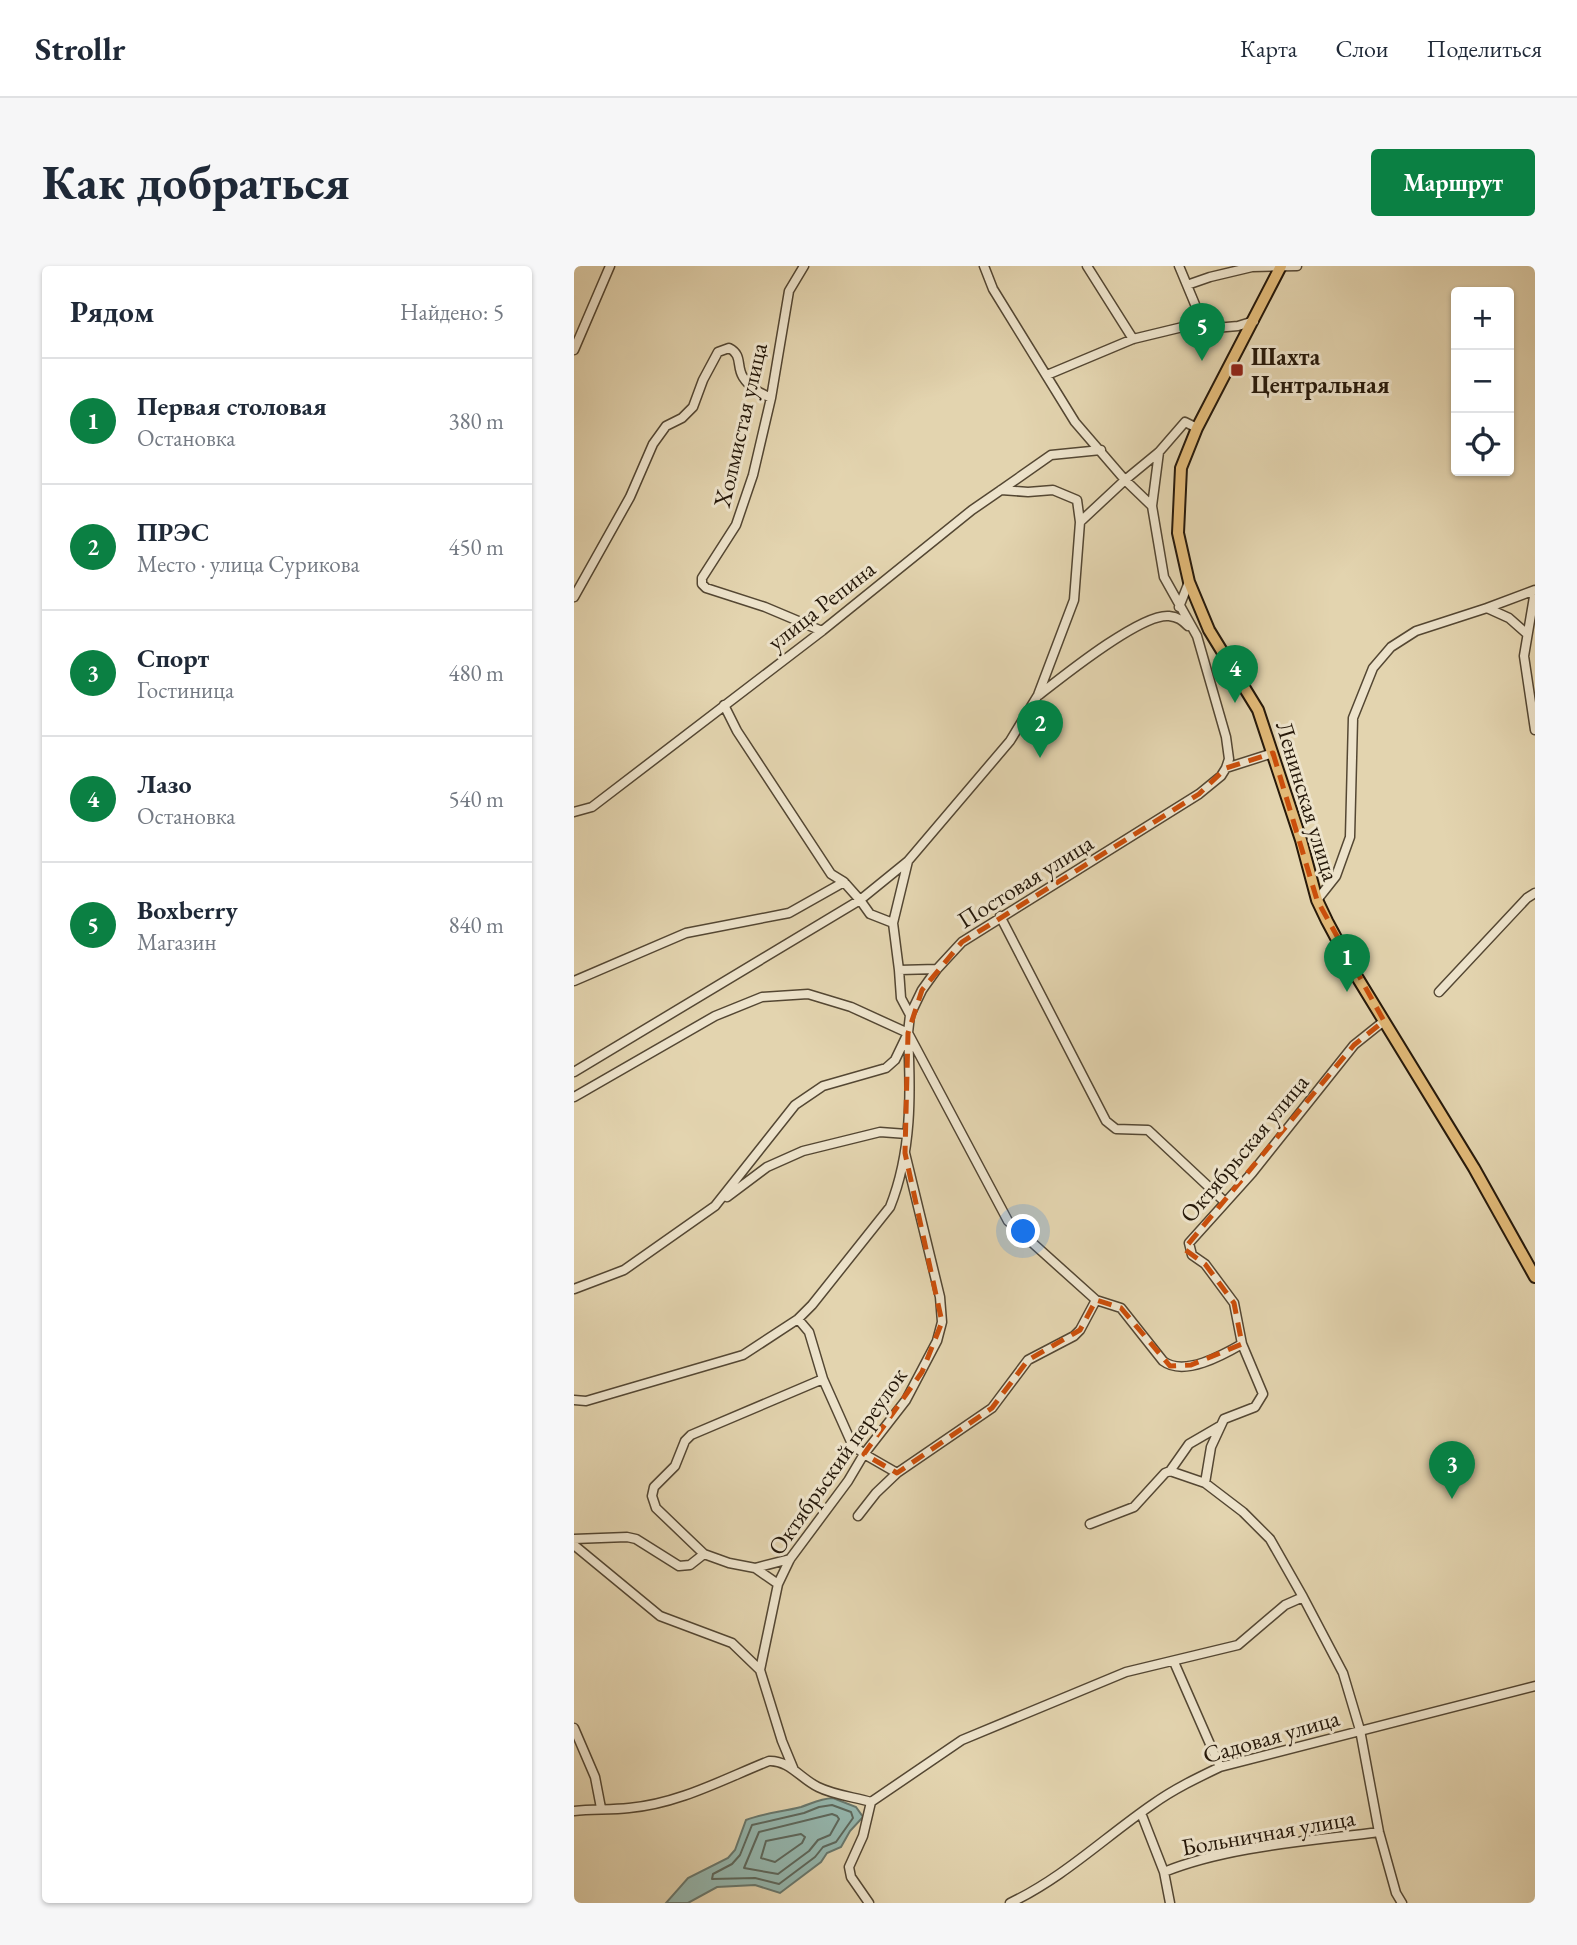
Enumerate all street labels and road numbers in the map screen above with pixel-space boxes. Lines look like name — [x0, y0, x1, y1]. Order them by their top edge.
street label: Холмистая улица — [706, 339, 774, 511]
street label: улица Репина — [761, 553, 882, 657]
street label: Ленинская улица — [1269, 717, 1347, 885]
street label: Постовая улица — [951, 827, 1099, 935]
street label: Октябрьская улица — [1173, 1067, 1316, 1229]
street label: Октябрьский переулок — [761, 1361, 914, 1561]
street label: Садовая улица — [1199, 1702, 1343, 1770]
street label: Больничная улица — [1179, 1801, 1358, 1863]

